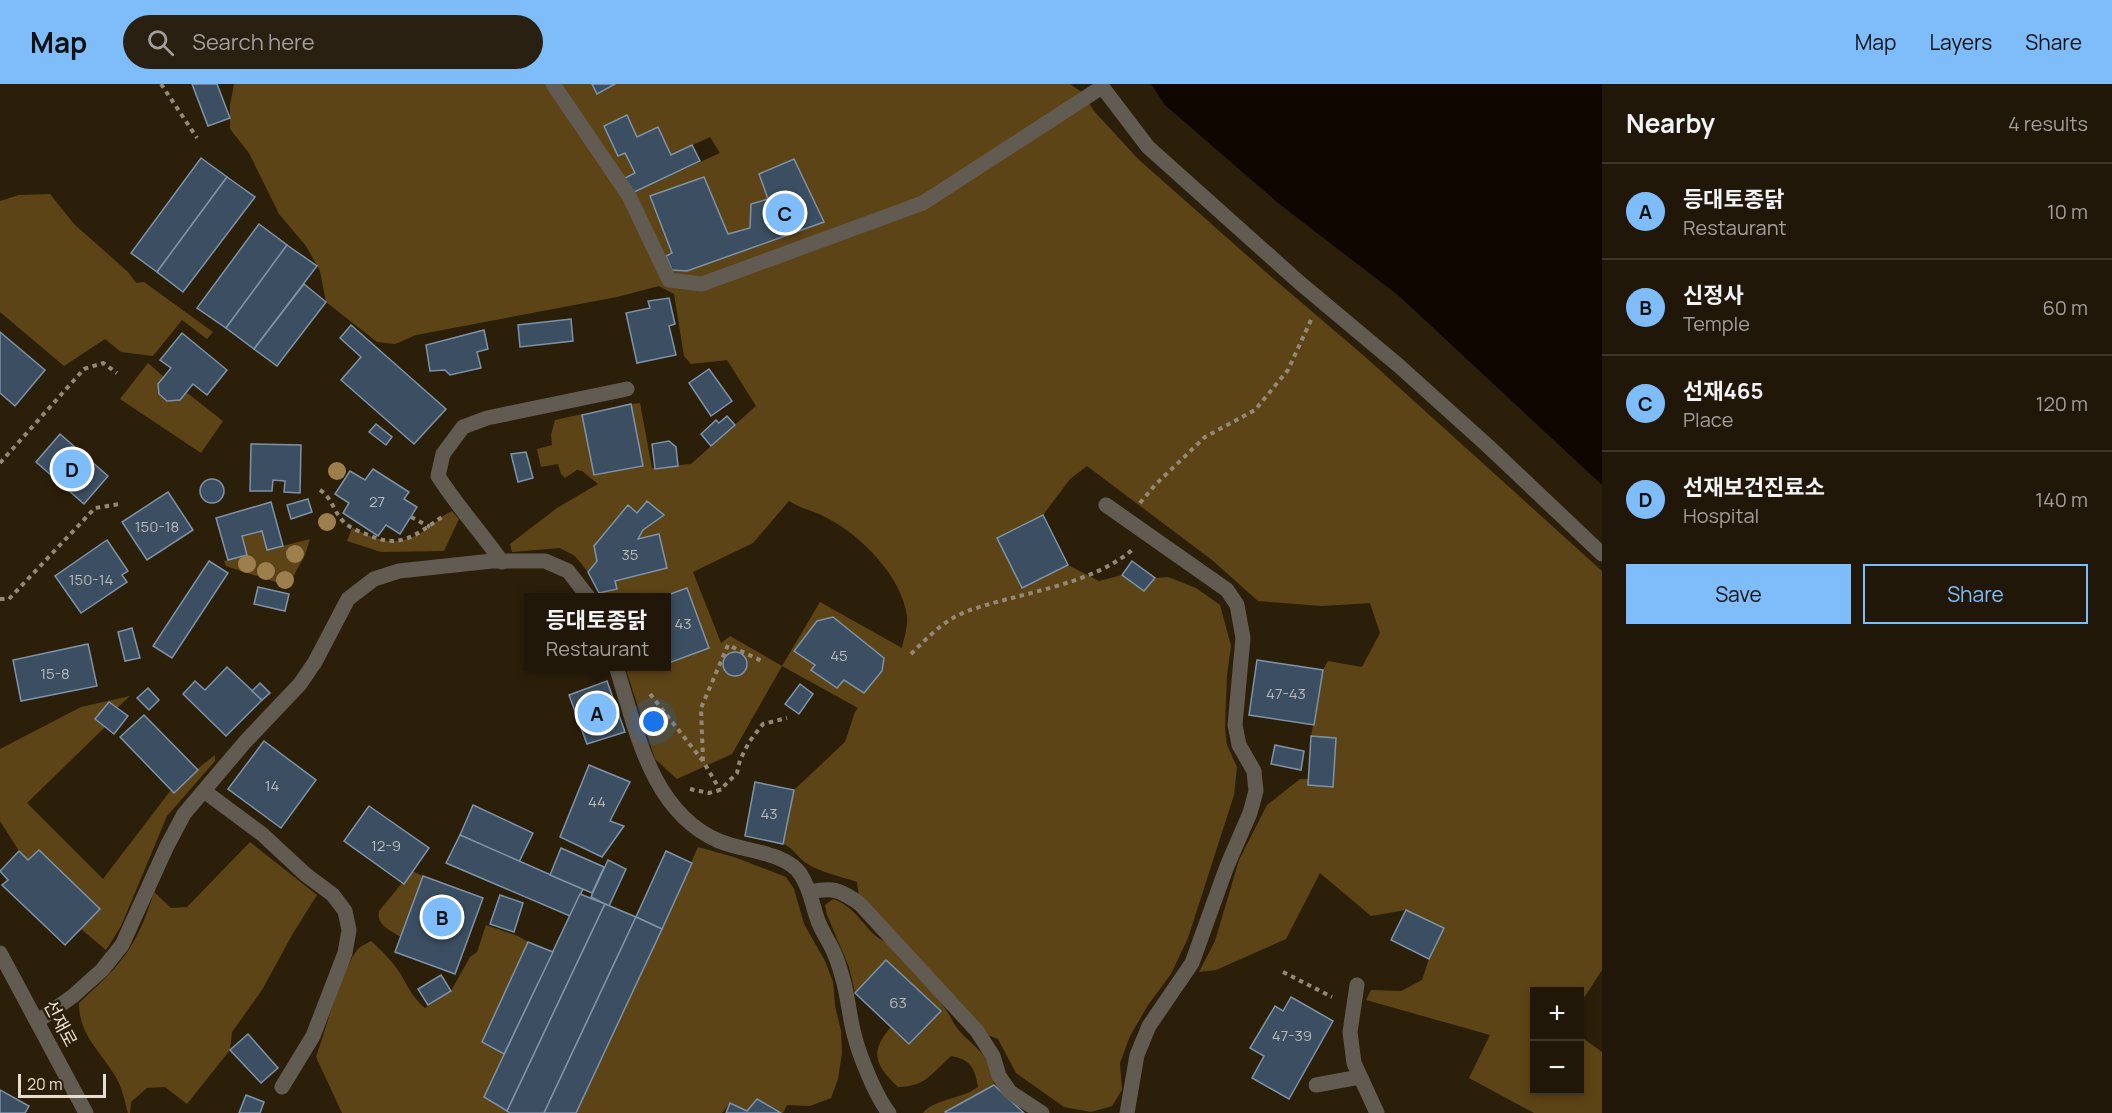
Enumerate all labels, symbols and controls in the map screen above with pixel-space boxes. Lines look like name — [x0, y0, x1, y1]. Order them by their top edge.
search box — [123, 15, 543, 69]
text: Map — [30, 23, 87, 61]
icon: search — [144, 26, 177, 59]
text: Search here — [192, 27, 315, 57]
text: Map — [1855, 28, 1896, 56]
text: Layers — [1929, 28, 1992, 56]
text: Share — [2025, 28, 2082, 56]
text: Nearby — [1626, 105, 1715, 141]
text: 4 results — [2008, 110, 2088, 137]
text: 등대토종닭 — [1683, 184, 1784, 214]
pin: C — [766, 190, 804, 236]
text: A — [1639, 198, 1652, 225]
text: 10 m — [2047, 198, 2088, 225]
text: Restaurant — [1683, 214, 1787, 241]
text: 신정사 — [1683, 280, 1744, 310]
text: B — [1639, 294, 1652, 321]
text: 60 m — [2042, 294, 2088, 321]
text: Temple — [1683, 310, 1750, 337]
text: 선재465 — [1683, 376, 1763, 406]
text: C — [1638, 390, 1653, 417]
text: 120 m — [2036, 390, 2088, 417]
text: Place — [1683, 406, 1733, 433]
pin: D — [52, 446, 92, 492]
text: 선재보건진료소 — [1683, 472, 1825, 502]
text: D — [1638, 486, 1653, 513]
text: 140 m — [2035, 486, 2088, 513]
house number: 27 — [369, 491, 385, 512]
text: Hospital — [1683, 502, 1759, 529]
house number: 150-18 — [135, 516, 179, 537]
house number: 35 — [622, 544, 638, 565]
button: Save — [1626, 564, 1851, 624]
button: Share — [1863, 564, 2088, 624]
house number: 150-14 — [69, 569, 113, 590]
popup — [524, 593, 671, 671]
text: 등대토종닭 — [546, 605, 647, 635]
house number: 43 — [674, 613, 692, 634]
text: Restaurant — [546, 635, 649, 662]
house number: 45 — [830, 645, 848, 666]
house number: 15-8 — [40, 663, 70, 684]
house number: 47-43 — [1266, 683, 1306, 704]
pin: A — [578, 690, 616, 736]
your location — [639, 707, 668, 736]
house number: 14 — [265, 775, 279, 796]
house number: 44 — [588, 791, 606, 812]
house number: 43 — [760, 803, 778, 824]
house number: 12-9 — [371, 835, 401, 856]
pin: B — [422, 894, 462, 940]
map controls — [1530, 987, 1584, 1095]
button: + — [1530, 987, 1584, 1041]
house number: 63 — [889, 992, 907, 1013]
street label: 선재로 — [39, 995, 83, 1051]
house number: 47-39 — [1272, 1025, 1312, 1046]
button: − — [1530, 1041, 1584, 1095]
scale bar — [18, 1071, 106, 1098]
text: 20 m — [27, 1073, 63, 1095]

